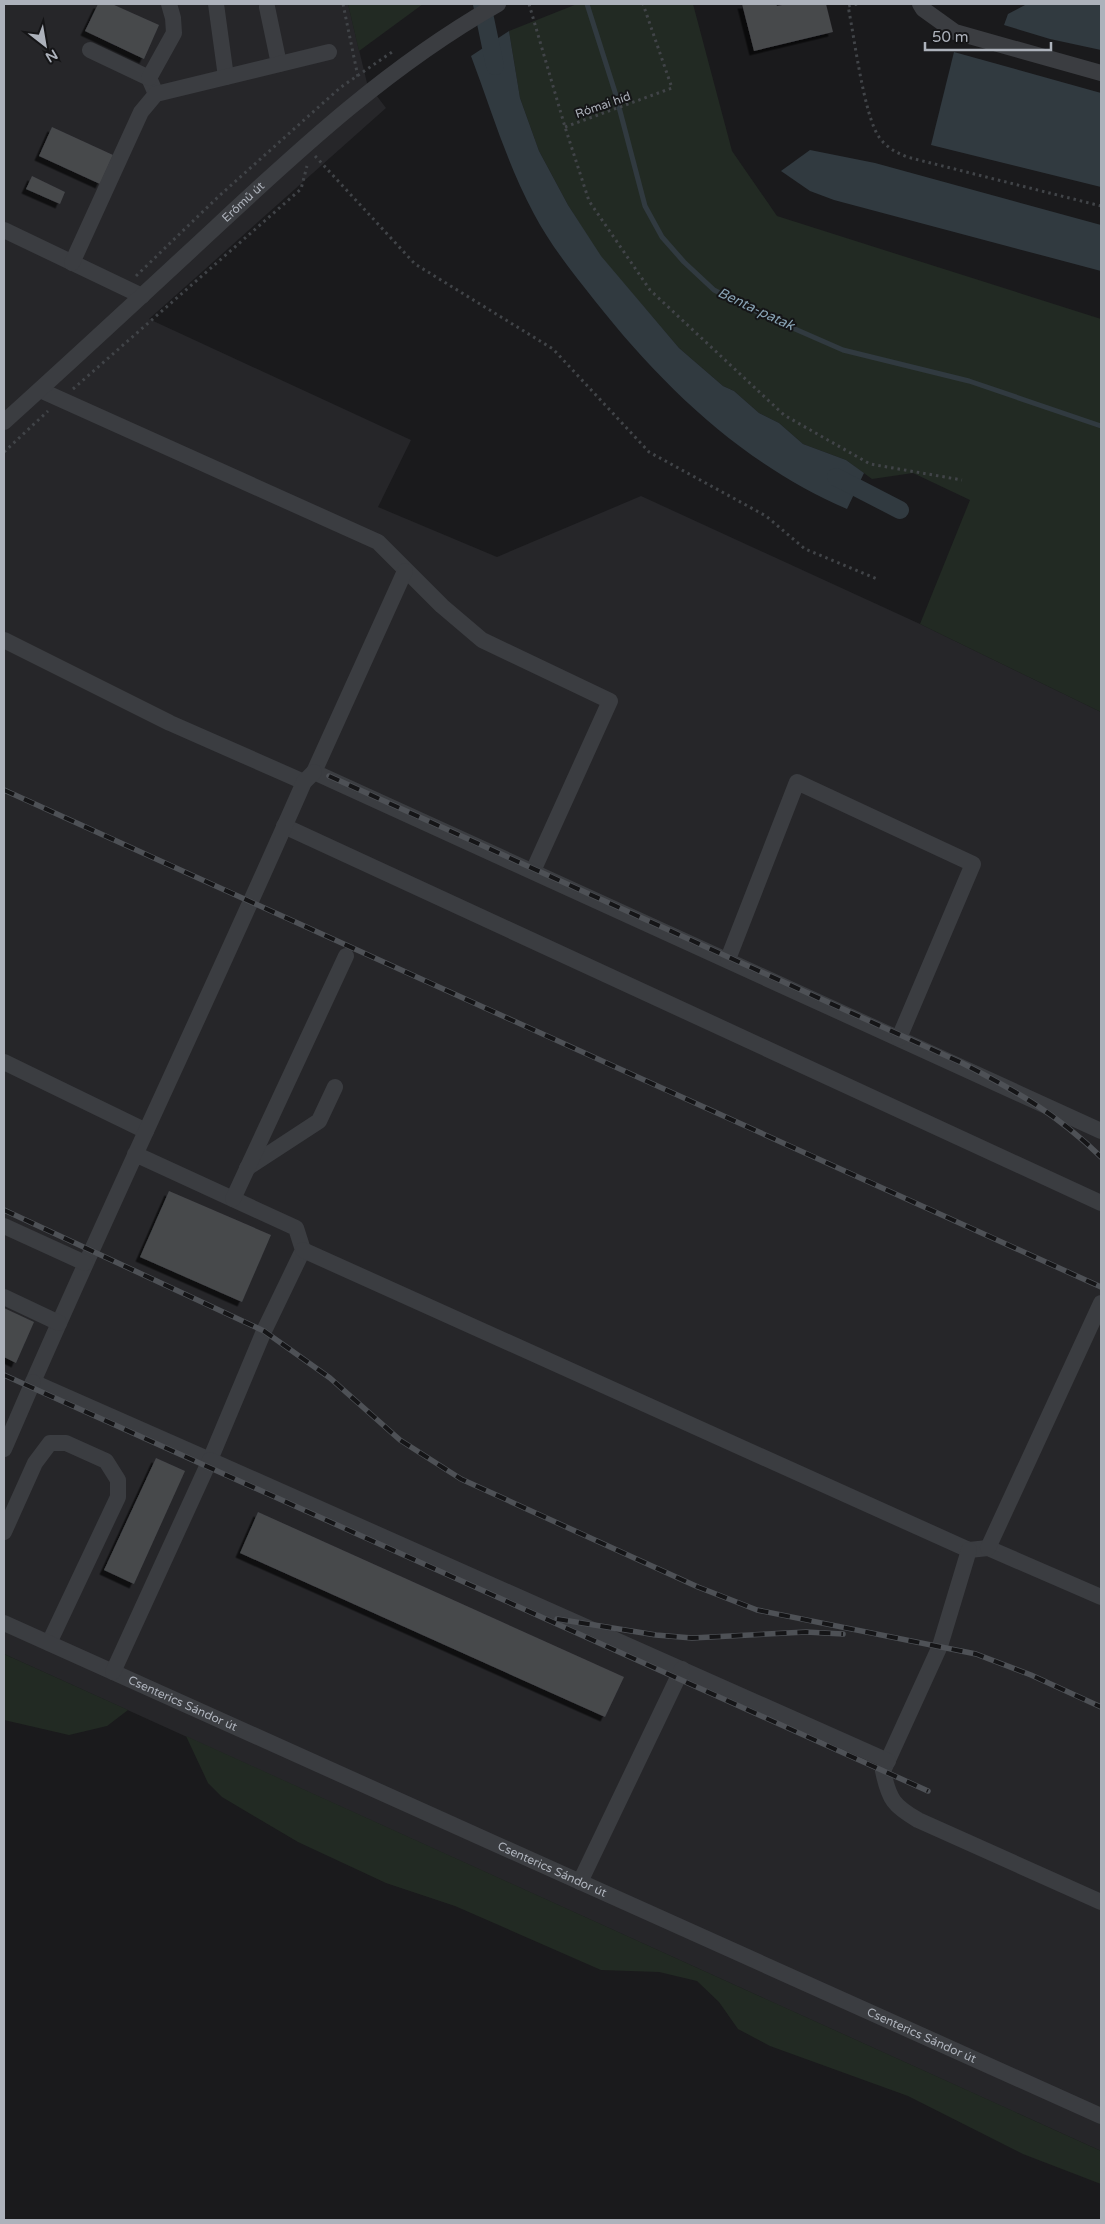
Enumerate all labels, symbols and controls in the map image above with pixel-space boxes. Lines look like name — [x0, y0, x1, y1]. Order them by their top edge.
north arrow — [20, 20, 70, 70]
scale bar — [925, 20, 1051, 52]
text: 50 m — [932, 28, 969, 46]
text: N — [42, 46, 61, 66]
street label: Római híd — [574, 89, 632, 121]
street label: Erőmű út — [219, 179, 268, 225]
water label: Benta-patak — [715, 284, 798, 335]
street label: Csenterics Sándor út — [126, 1673, 240, 1734]
street label: Csenterics Sándor út — [495, 1839, 609, 1900]
street label: Csenterics Sándor út — [865, 2005, 979, 2066]

